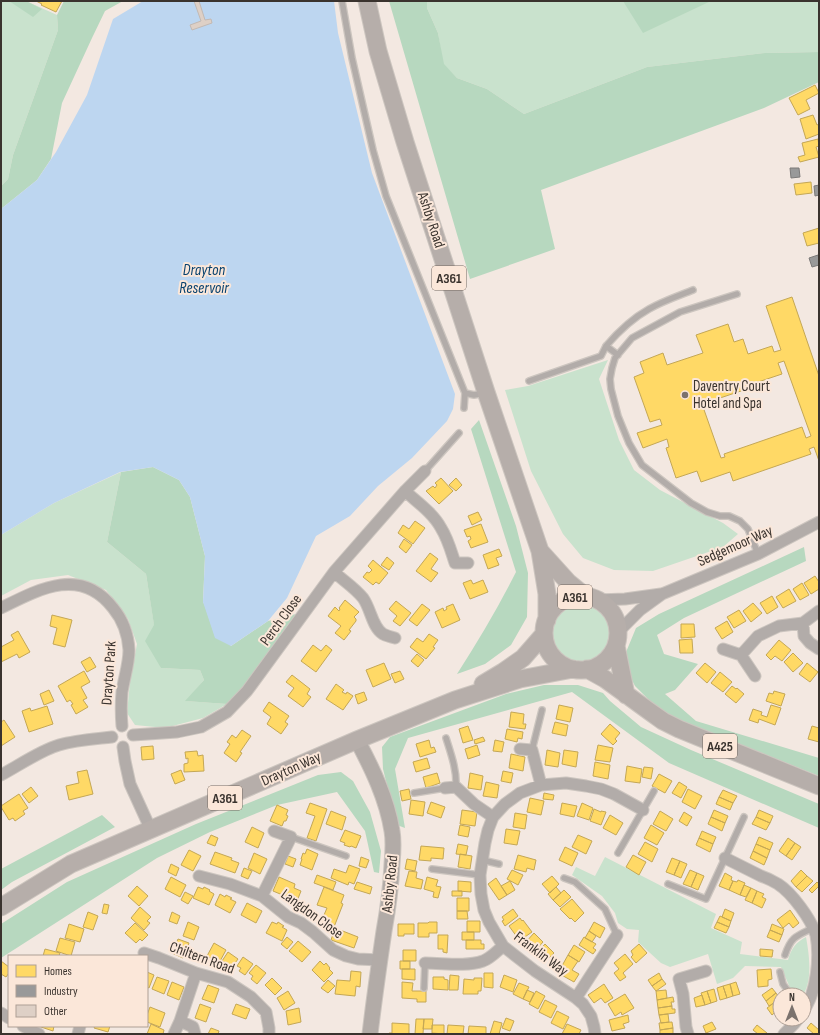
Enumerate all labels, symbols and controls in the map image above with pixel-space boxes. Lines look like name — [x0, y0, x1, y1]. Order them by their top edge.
street label: Ashby Road — [413, 189, 449, 250]
water label: Drayton Reservoir — [179, 261, 229, 298]
road number: A361 — [432, 266, 466, 290]
place label: Daventry Court Hotel and Spa — [693, 377, 770, 413]
marker: Daventry Court Hotel and Spa — [680, 390, 690, 400]
street label: Sedgemoor Way — [694, 521, 776, 571]
road number: A361 — [558, 585, 592, 609]
street label: Perch Close — [256, 591, 306, 649]
street label: Drayton Park — [97, 640, 121, 706]
road number: A425 — [703, 734, 737, 758]
street label: Drayton Way — [258, 747, 324, 791]
road number: A361 — [208, 786, 242, 810]
street label: Ashby Road — [377, 854, 402, 915]
street label: Langdon Close — [277, 885, 347, 943]
street label: Franklin Way — [510, 927, 572, 981]
street label: Chiltern Road — [167, 937, 237, 979]
legend — [8, 955, 148, 1027]
text: Homes — [44, 964, 72, 979]
text: Industry — [44, 984, 78, 999]
north arrow — [772, 987, 812, 1027]
text: N — [789, 991, 795, 1004]
text: Other — [44, 1004, 68, 1019]

